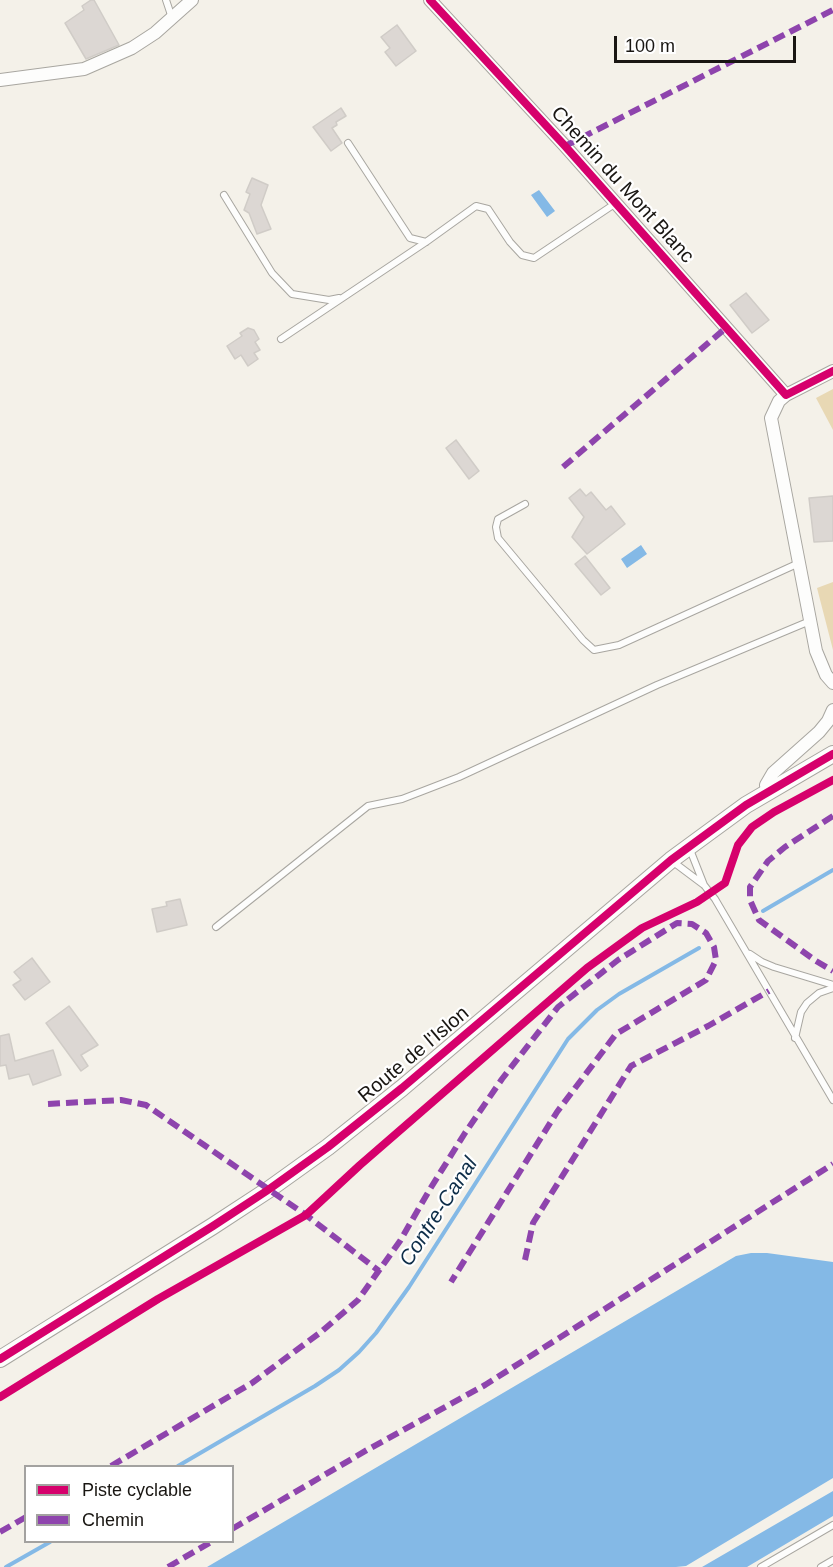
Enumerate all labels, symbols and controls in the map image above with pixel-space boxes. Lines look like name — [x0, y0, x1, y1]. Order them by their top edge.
scale bar — [617, 24, 798, 62]
text: 100 m — [625, 36, 675, 56]
street label: Chemin du Mont Blanc — [545, 102, 699, 268]
street label: Route de l'Islon — [354, 1002, 474, 1108]
water label: Contre-Canal — [394, 1153, 484, 1271]
legend — [24, 1465, 234, 1543]
text: Piste cyclable — [82, 1480, 192, 1500]
text: Chemin — [82, 1510, 144, 1530]

